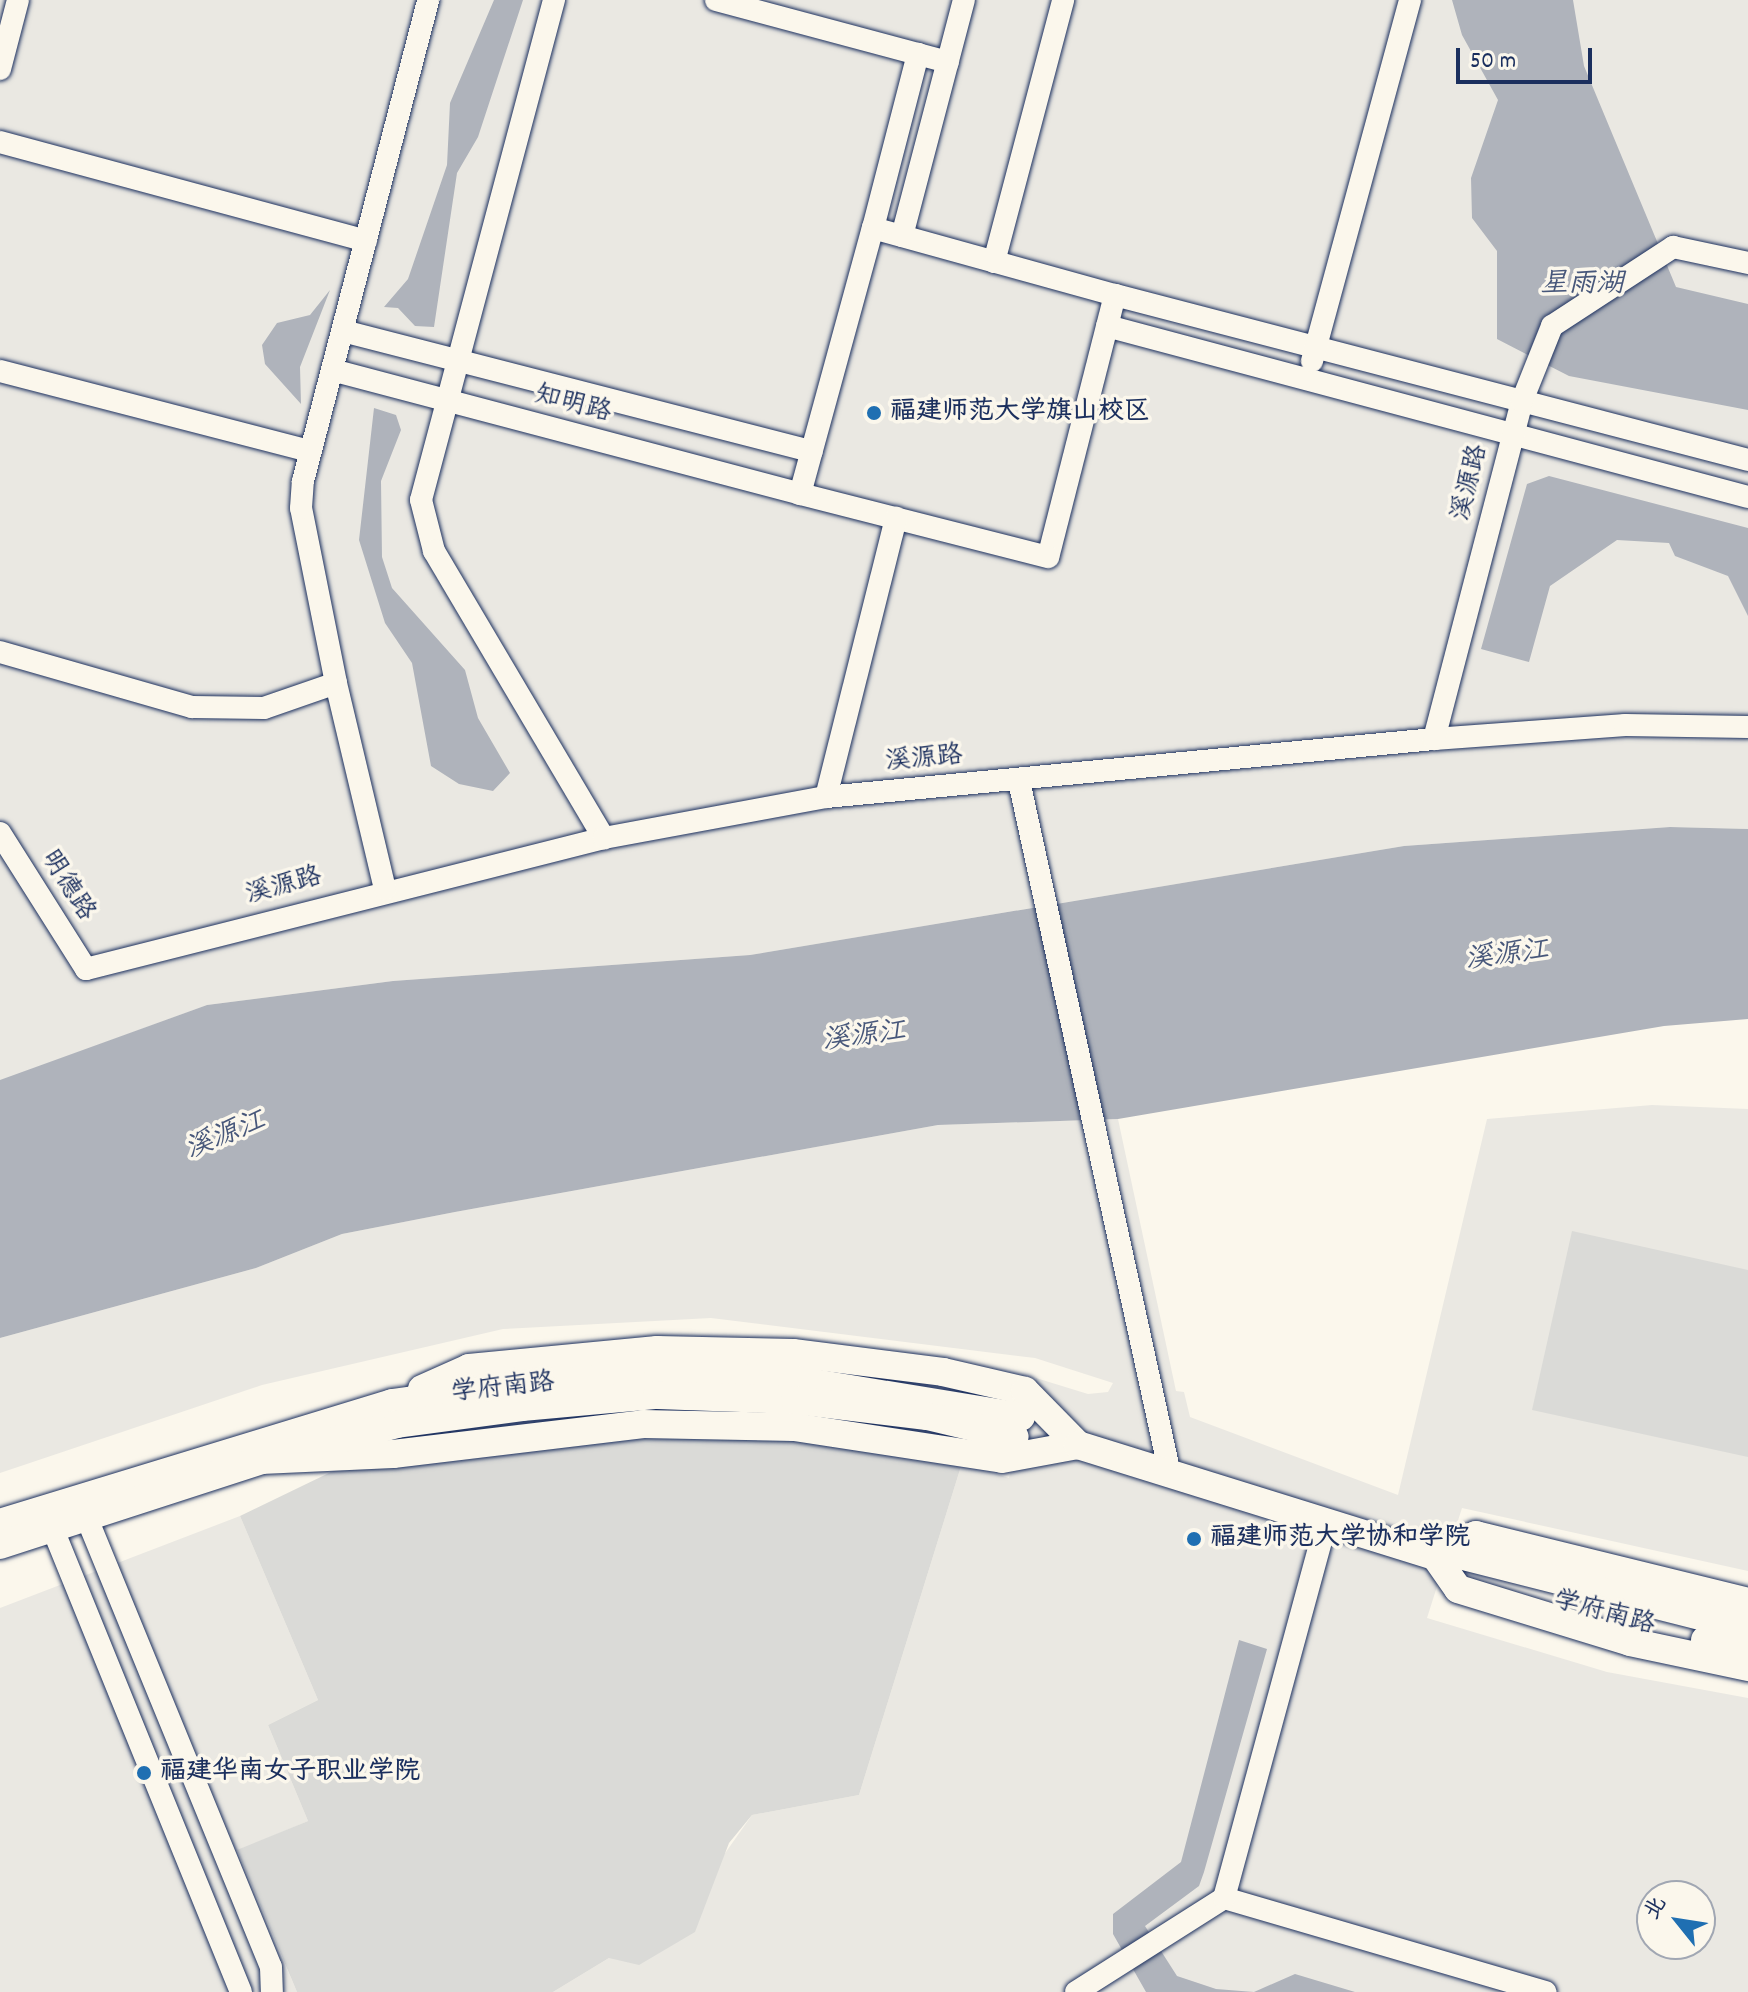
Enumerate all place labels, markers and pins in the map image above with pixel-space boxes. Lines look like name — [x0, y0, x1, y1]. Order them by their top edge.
place label: 福建师范大学旗山校区 — [890, 397, 1150, 429]
marker: 福建师范大学旗山校区 — [865, 404, 883, 422]
place label: 福建师范大学协和学院 — [1210, 1523, 1470, 1555]
marker: 福建师范大学协和学院 — [1185, 1530, 1203, 1548]
place label: 福建华南女子职业学院 — [160, 1757, 420, 1789]
marker: 福建华南女子职业学院 — [135, 1764, 153, 1782]

